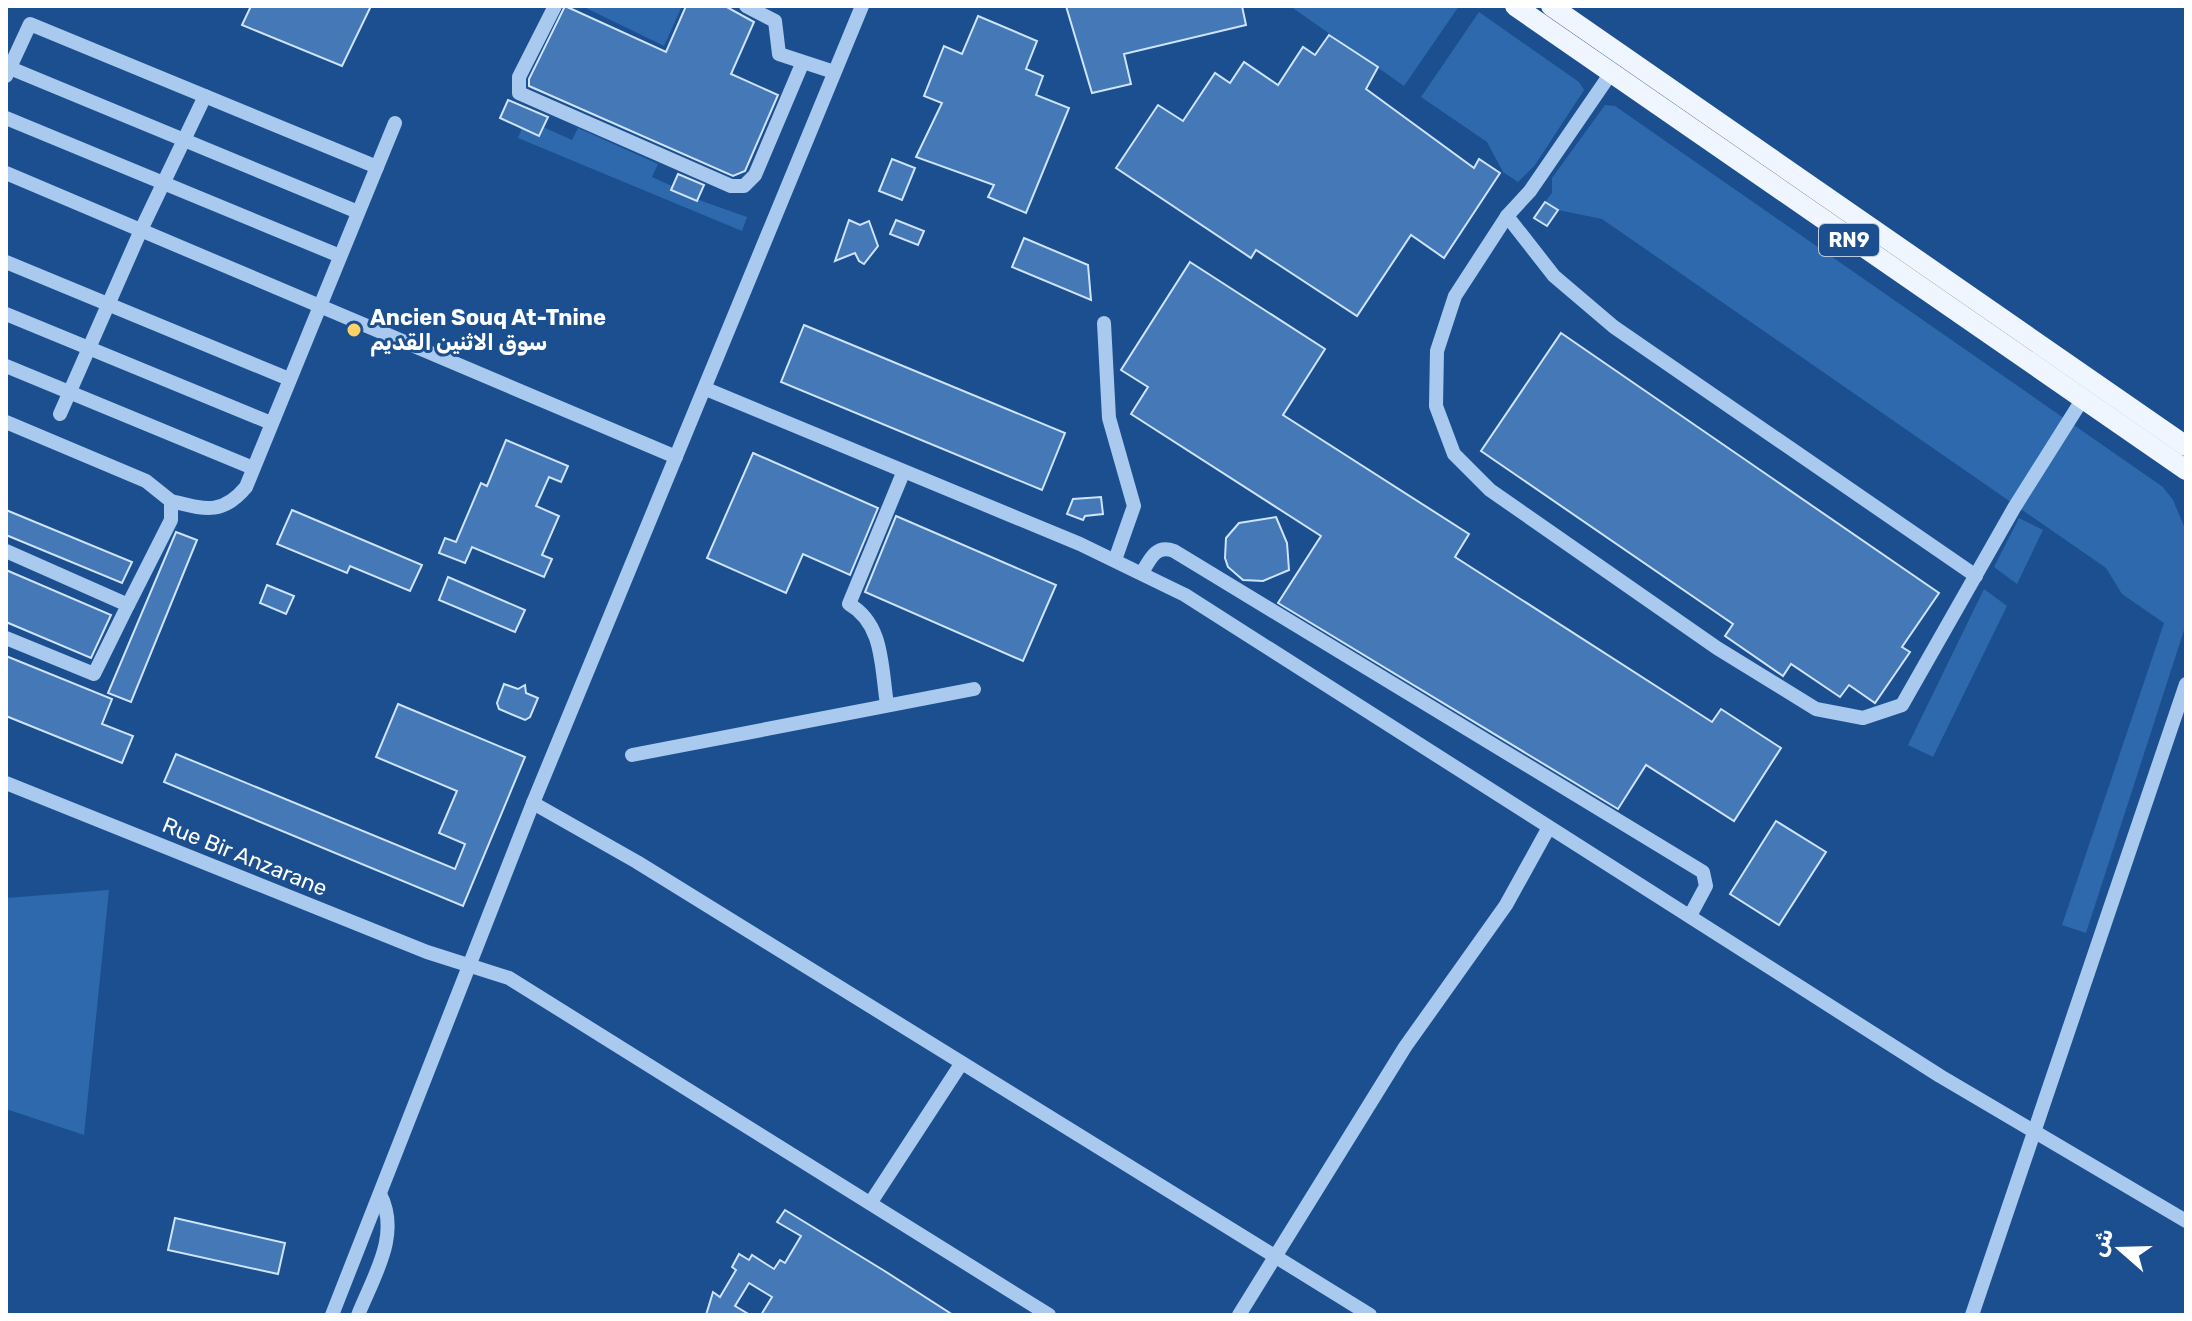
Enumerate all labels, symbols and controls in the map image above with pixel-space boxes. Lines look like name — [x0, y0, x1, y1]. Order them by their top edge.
road number: RN9 — [1819, 224, 1879, 256]
place label: Ancien Souq At-Tnine سوق الاثنين القديم — [370, 304, 606, 357]
marker: Ancien Souq At-Tnine سوق الاثنين القديم — [345, 321, 363, 339]
street label: Rue Bir Anzarane — [158, 811, 331, 902]
north arrow — [2080, 1209, 2160, 1289]
text: ش — [2084, 1225, 2119, 1260]

